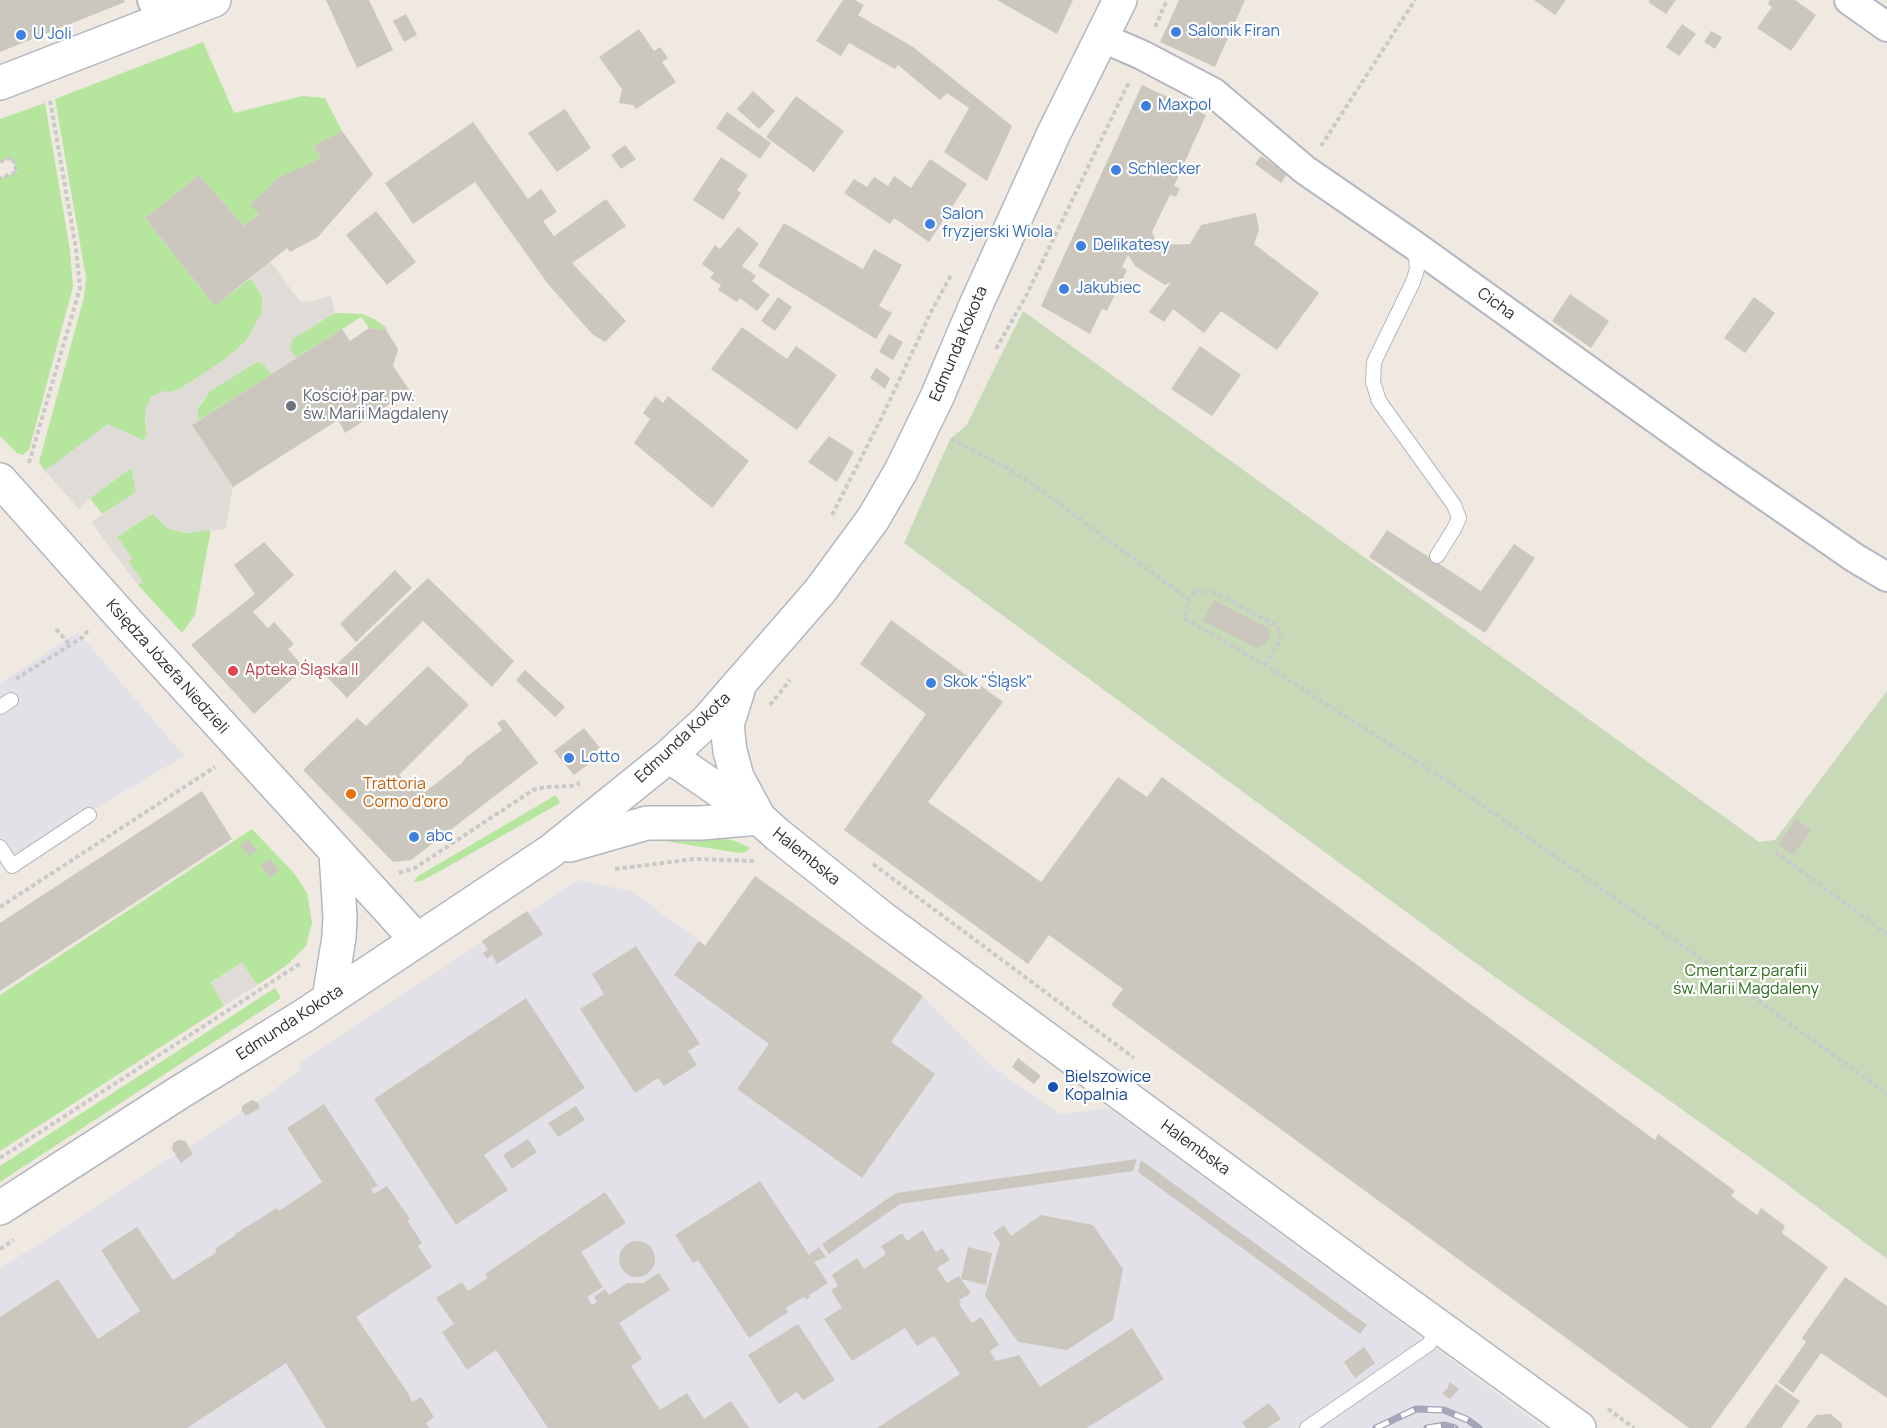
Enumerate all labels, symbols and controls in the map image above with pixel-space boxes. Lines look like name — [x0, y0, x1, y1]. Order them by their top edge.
place label: Salonik Firan — [1188, 22, 1280, 42]
place label: U Joli — [33, 25, 72, 45]
marker: Salonik Firan — [1169, 25, 1183, 39]
marker: U Joli — [14, 28, 28, 42]
place label: Maxpol — [1158, 96, 1211, 116]
marker: Maxpol — [1139, 99, 1153, 113]
place label: Schlecker — [1128, 160, 1201, 180]
marker: Schlecker — [1109, 163, 1123, 177]
place label: Salon fryzjerski Wiola — [942, 205, 1053, 243]
marker: Salon fryzjerski Wiola — [923, 217, 937, 231]
place label: Delikatesy — [1093, 236, 1169, 256]
marker: Delikatesy — [1074, 239, 1088, 253]
place label: Jakubiec — [1076, 279, 1141, 299]
marker: Jakubiec — [1057, 282, 1071, 296]
street label: Edmunda Kokota — [926, 283, 992, 405]
street label: Cicha — [1473, 284, 1519, 324]
place label: Kościół par. pw. św. Marii Magdaleny — [303, 387, 449, 425]
marker: Kościół par. pw. św. Marii Magdaleny — [284, 399, 298, 413]
street label: Księdza Józefa Niedzieli — [102, 596, 232, 738]
place label: Apteka Śląska II — [245, 661, 358, 681]
marker: Apteka Śląska II — [226, 664, 240, 678]
place label: Skok "Śląsk" — [943, 673, 1033, 693]
marker: Skok "Śląsk" — [924, 676, 938, 690]
street label: Edmunda Kokota — [631, 689, 735, 787]
place label: Lotto — [581, 748, 620, 768]
marker: Lotto — [562, 751, 576, 765]
place label: Trattoria Corno d'oro — [363, 775, 448, 813]
marker: Trattoria Corno d'oro — [344, 787, 358, 801]
street label: Halembska — [769, 824, 843, 890]
place label: abc — [426, 827, 453, 847]
marker: abc — [407, 830, 421, 844]
park label: Cmentarz parafii św. Marii Magdaleny — [1673, 962, 1819, 1000]
street label: Edmunda Kokota — [233, 981, 347, 1065]
place label: Bielszowice Kopalnia — [1065, 1068, 1151, 1106]
marker: Bielszowice Kopalnia — [1046, 1080, 1060, 1094]
street label: Halembska — [1157, 1116, 1233, 1180]

